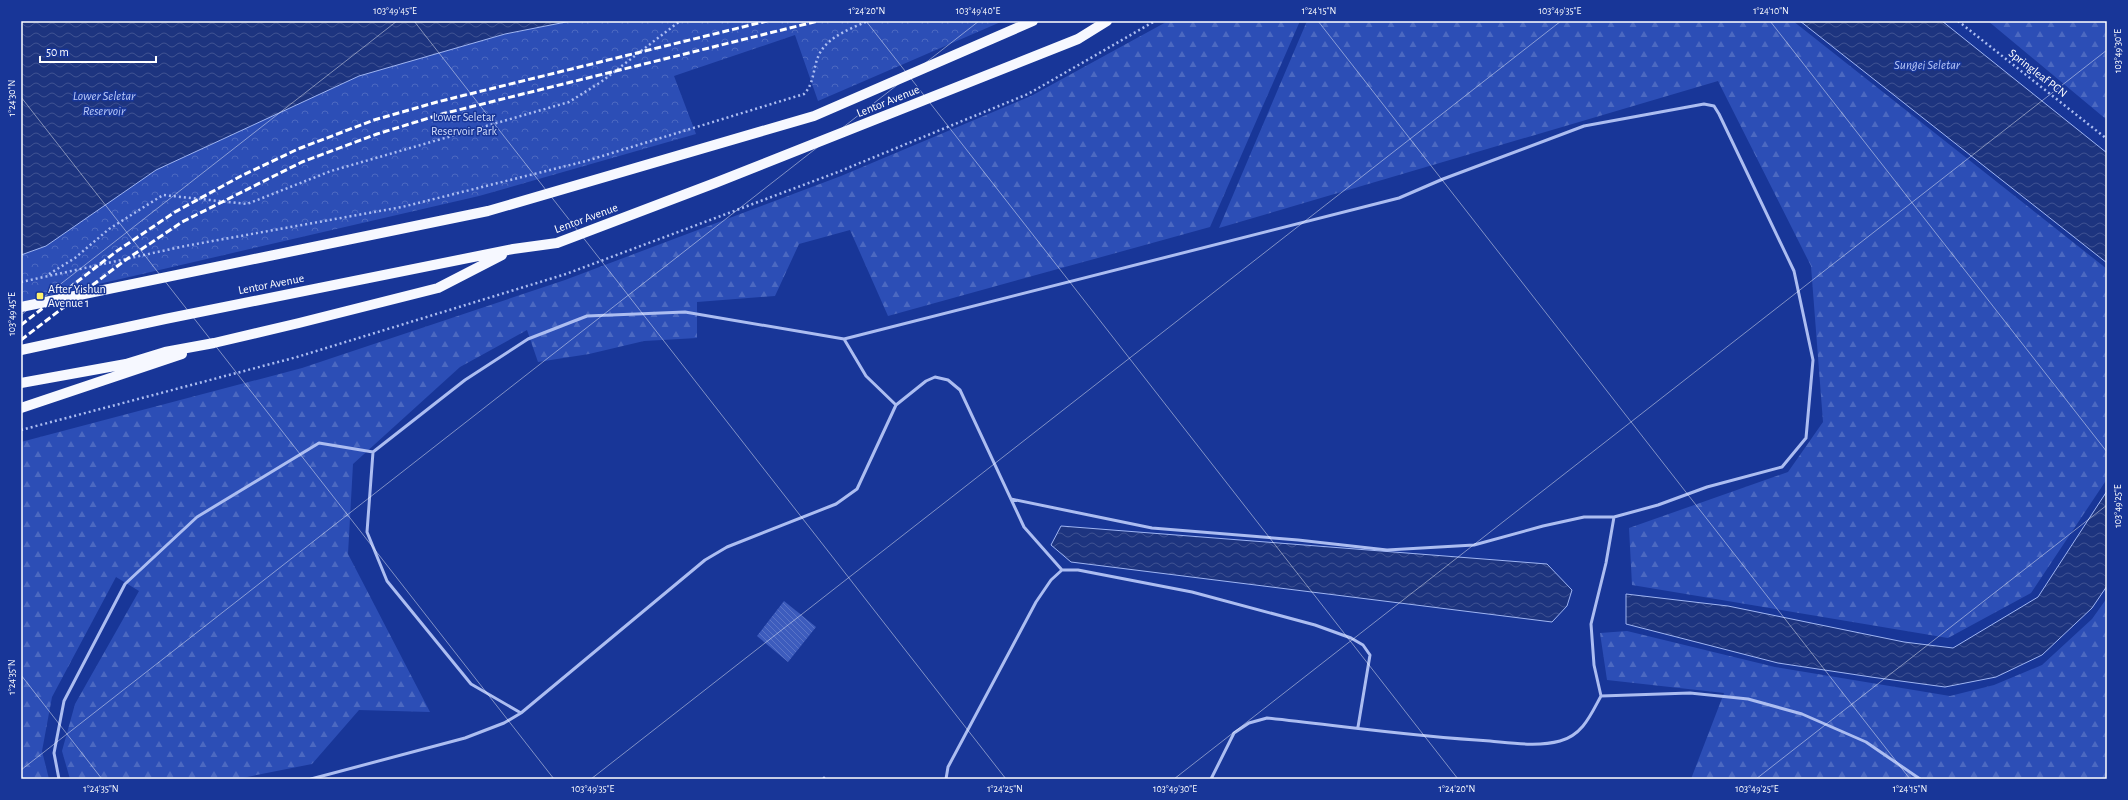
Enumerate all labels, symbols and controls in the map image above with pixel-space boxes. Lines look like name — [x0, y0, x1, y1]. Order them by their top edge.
text: 103°49'45"E — [373, 6, 417, 16]
text: 1°24'20"N — [849, 6, 885, 16]
text: 103°49'40"E — [956, 6, 1001, 16]
text: 1°24'15"N — [1302, 6, 1336, 16]
text: 103°49'35"E — [1539, 6, 1582, 16]
text: 1°24'10"N — [1753, 6, 1789, 16]
text: 103°49'30"E — [2113, 29, 2123, 73]
scale bar — [40, 38, 156, 64]
text: 50 m — [46, 46, 69, 58]
street label: Springleaf PCN — [2006, 47, 2070, 99]
water label: Sungei Seletar — [1894, 59, 1961, 72]
text: 1°24'30"N — [7, 80, 17, 116]
street label: Lentor Avenue — [855, 83, 921, 119]
water label: Lower Seletar Reservoir — [73, 90, 136, 118]
park label: Lower Seletar Reservoir Park — [431, 111, 498, 137]
street label: Lentor Avenue — [553, 201, 619, 235]
street label: Lentor Avenue — [237, 272, 305, 296]
place label: After Yishun Avenue 1 — [48, 283, 106, 309]
marker: After Yishun Avenue 1 — [35, 291, 45, 301]
text: 103°49'45"E — [7, 292, 17, 336]
text: 103°49'25"E — [2113, 484, 2123, 528]
text: 1°24'35"N — [7, 659, 17, 695]
text: 1°24'35"N — [83, 784, 119, 794]
text: 103°49'35"E — [572, 784, 615, 794]
text: 1°24'25"N — [987, 784, 1023, 794]
text: 103°49'30"E — [1153, 784, 1197, 794]
text: 1°24'20"N — [1439, 784, 1475, 794]
text: 103°49'25"E — [1735, 784, 1779, 794]
text: 1°24'15"N — [1893, 784, 1927, 794]

